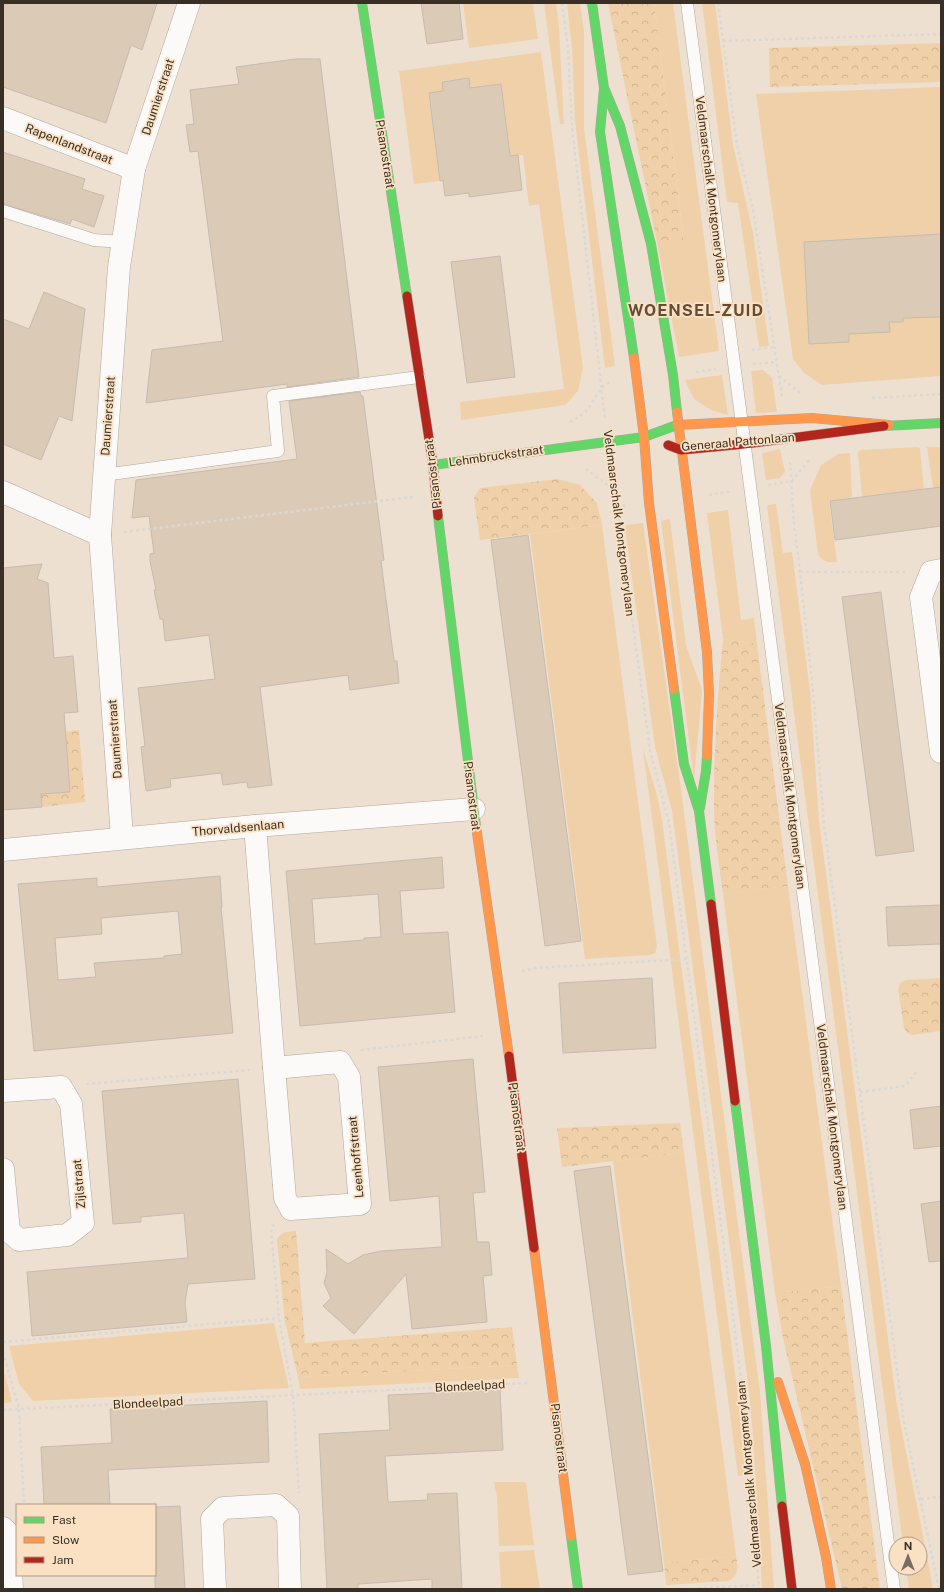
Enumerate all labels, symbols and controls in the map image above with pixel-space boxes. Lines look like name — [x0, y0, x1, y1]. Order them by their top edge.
street label: Daumierstraat — [139, 57, 177, 137]
street label: Veldmaarschalk Montgomerylaan — [693, 95, 729, 283]
street label: Pisanostraat — [373, 118, 397, 190]
street label: Rapenlandstraat — [23, 121, 115, 167]
district label: WOENSEL-ZUID — [628, 301, 764, 320]
street label: Daumierstraat — [98, 376, 118, 456]
street label: Veldmaarschalk Montgomerylaan — [601, 429, 637, 617]
street label: Generaal Pattonlaan — [681, 430, 795, 454]
street label: Pisanostraat — [422, 438, 444, 509]
street label: Lehmbruckstraat — [448, 442, 545, 470]
street label: Daumierstraat — [105, 699, 125, 779]
street label: Veldmaarschalk Montgomerylaan — [772, 702, 808, 890]
street label: Pisanostraat — [461, 761, 483, 832]
street label: Thorvaldsenlaan — [191, 817, 285, 839]
street label: Veldmaarschalk Montgomerylaan — [814, 1023, 850, 1211]
street label: Pisanostraat — [506, 1082, 528, 1153]
street label: Leenhoffstraat — [345, 1115, 367, 1199]
street label: Zijlstraat — [70, 1158, 88, 1209]
street label: Blondeelpad — [435, 1377, 505, 1395]
street label: Veldmaarschalk Montgomerylaan — [734, 1380, 764, 1568]
street label: Blondeelpad — [113, 1394, 183, 1412]
street label: Pisanostraat — [548, 1403, 570, 1474]
legend — [16, 1504, 156, 1576]
text: Fast — [52, 1513, 77, 1527]
text: Slow — [52, 1533, 80, 1547]
north arrow — [888, 1536, 928, 1576]
text: N — [904, 1540, 912, 1552]
text: Jam — [52, 1553, 74, 1567]

